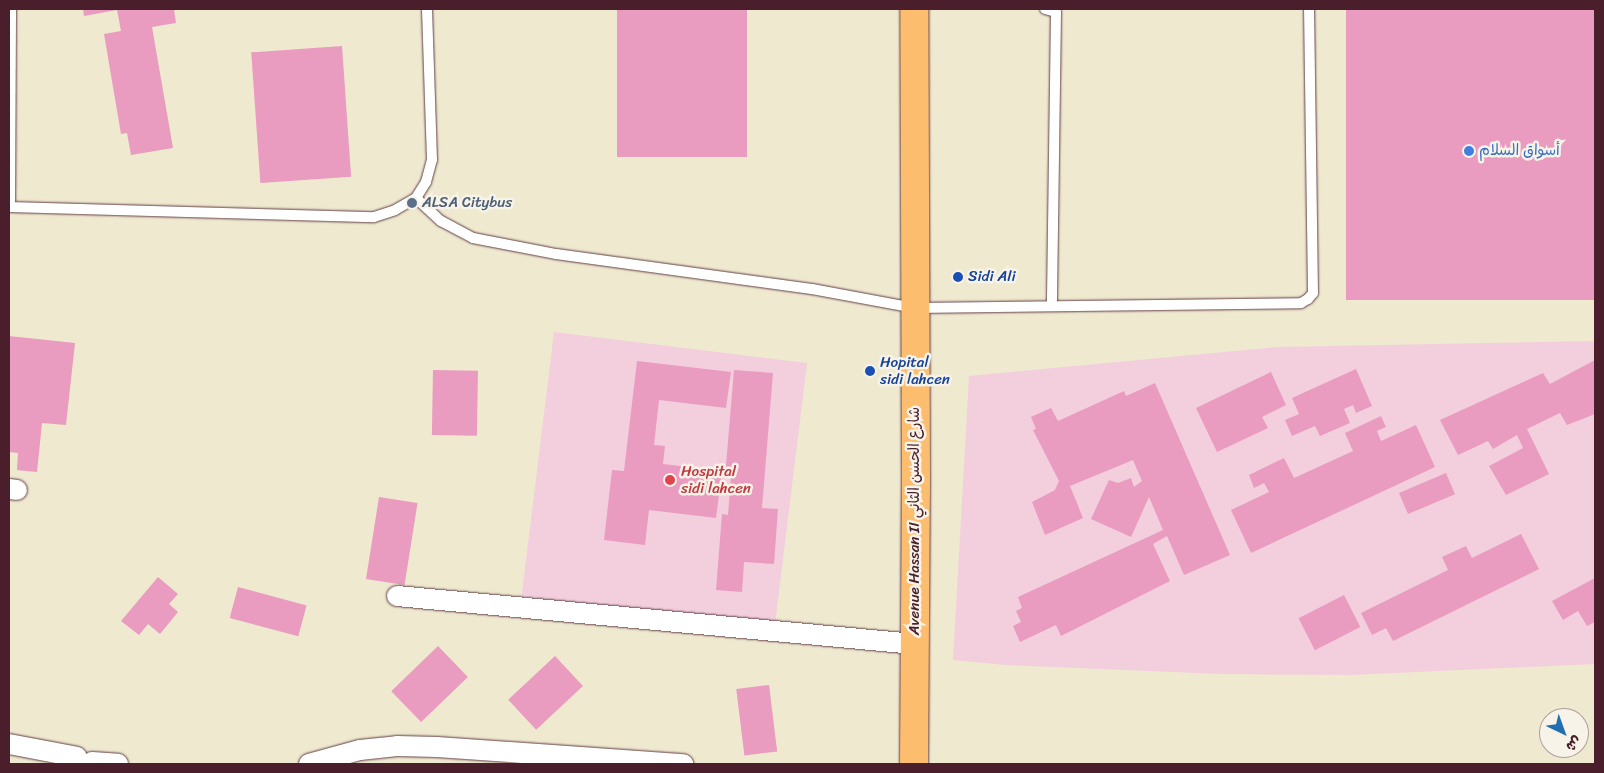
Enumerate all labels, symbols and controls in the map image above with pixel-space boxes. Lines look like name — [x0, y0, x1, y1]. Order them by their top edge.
place label: أسواق السلام — [1479, 142, 1560, 160]
marker: أسواق السلام — [1463, 145, 1475, 157]
place label: ALSA Citybus — [422, 194, 513, 212]
marker: ALSA Citybus — [406, 197, 418, 209]
place label: Sidi Ali — [968, 268, 1016, 286]
marker: Sidi Ali — [952, 271, 964, 283]
place label: Hopital sidi lahcen — [880, 353, 950, 388]
marker: Hopital sidi lahcen — [864, 365, 876, 377]
street label: Avenue Hassan II شارع الحسن الثاني — [906, 406, 924, 636]
place label: Hospital sidi lahcen — [681, 462, 751, 497]
marker: Hospital sidi lahcen — [663, 473, 677, 487]
north arrow — [1539, 708, 1589, 758]
text: ش — [1560, 729, 1588, 758]

